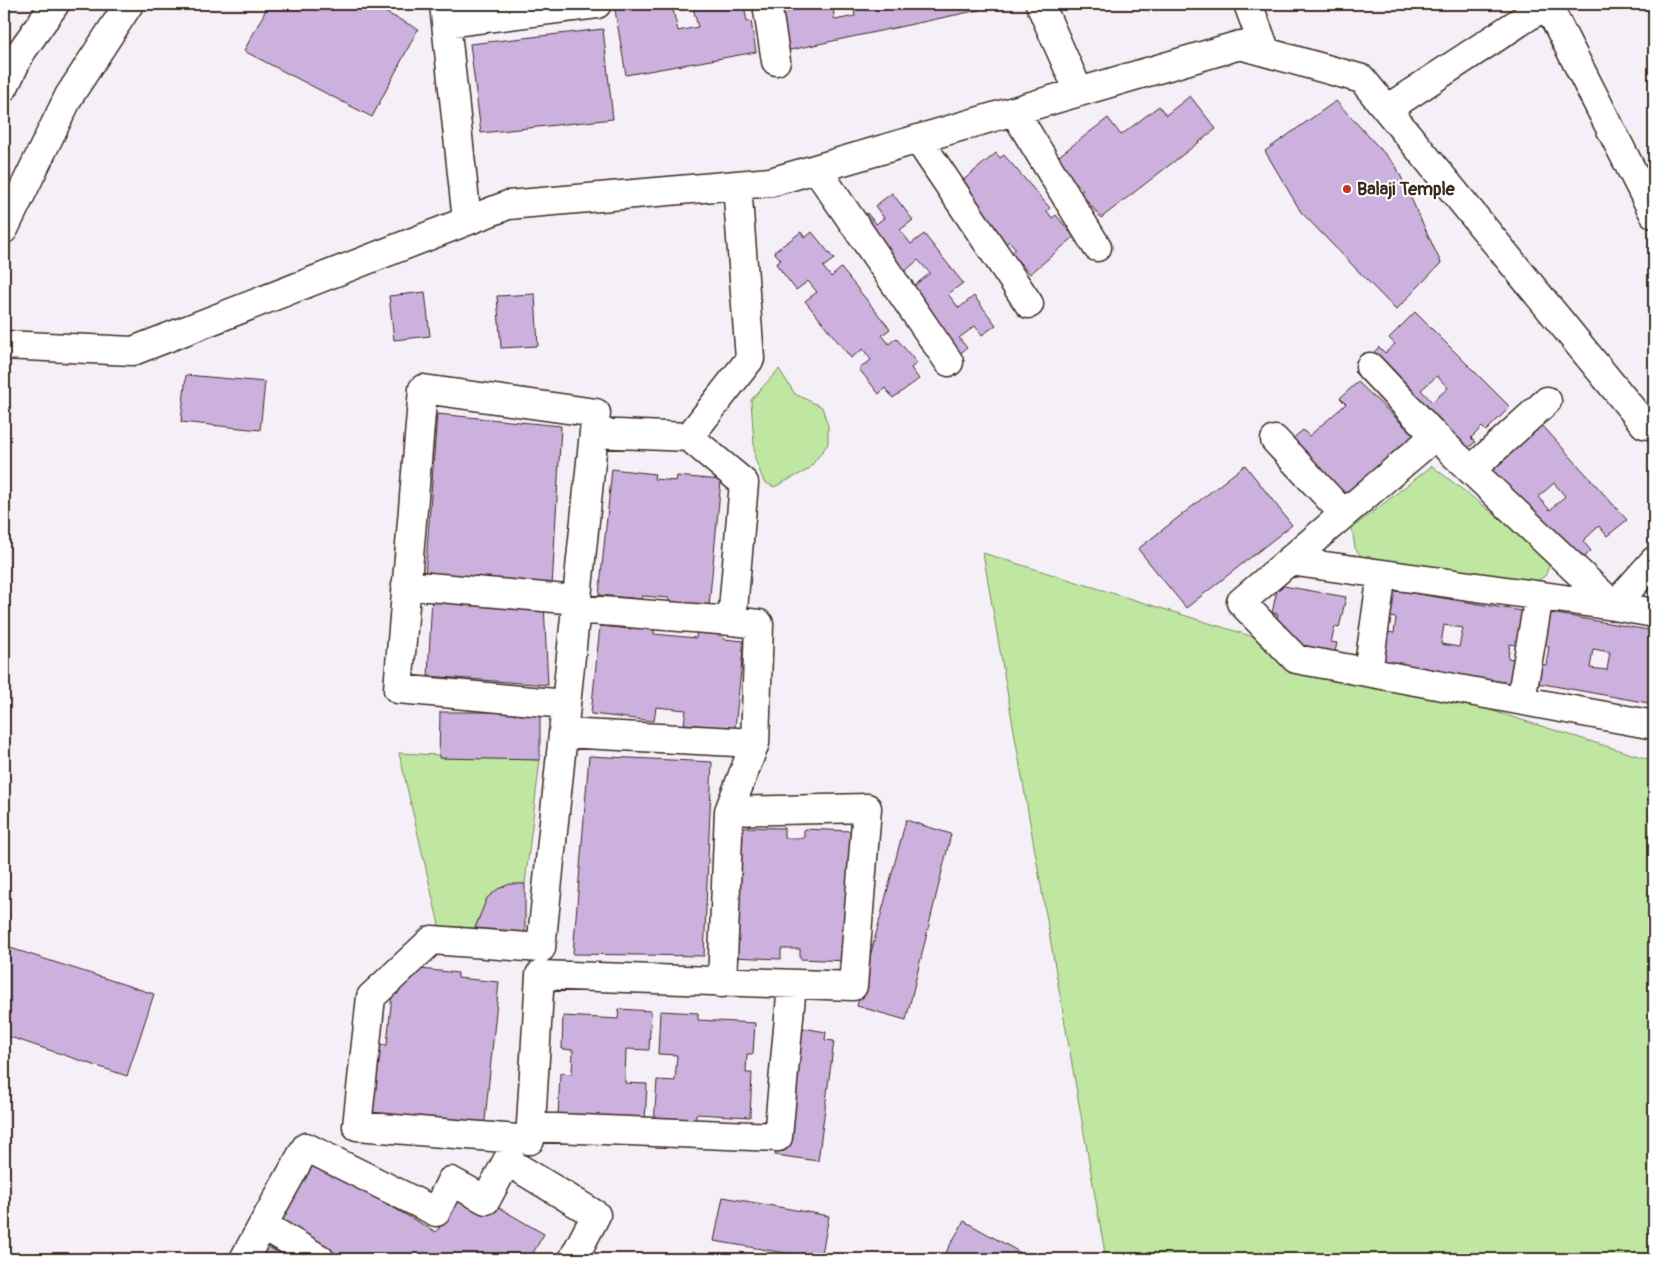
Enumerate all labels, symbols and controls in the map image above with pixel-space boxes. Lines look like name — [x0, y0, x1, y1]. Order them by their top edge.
place label: Balaji Temple — [1357, 178, 1456, 201]
marker: Balaji Temple — [1341, 183, 1353, 195]

